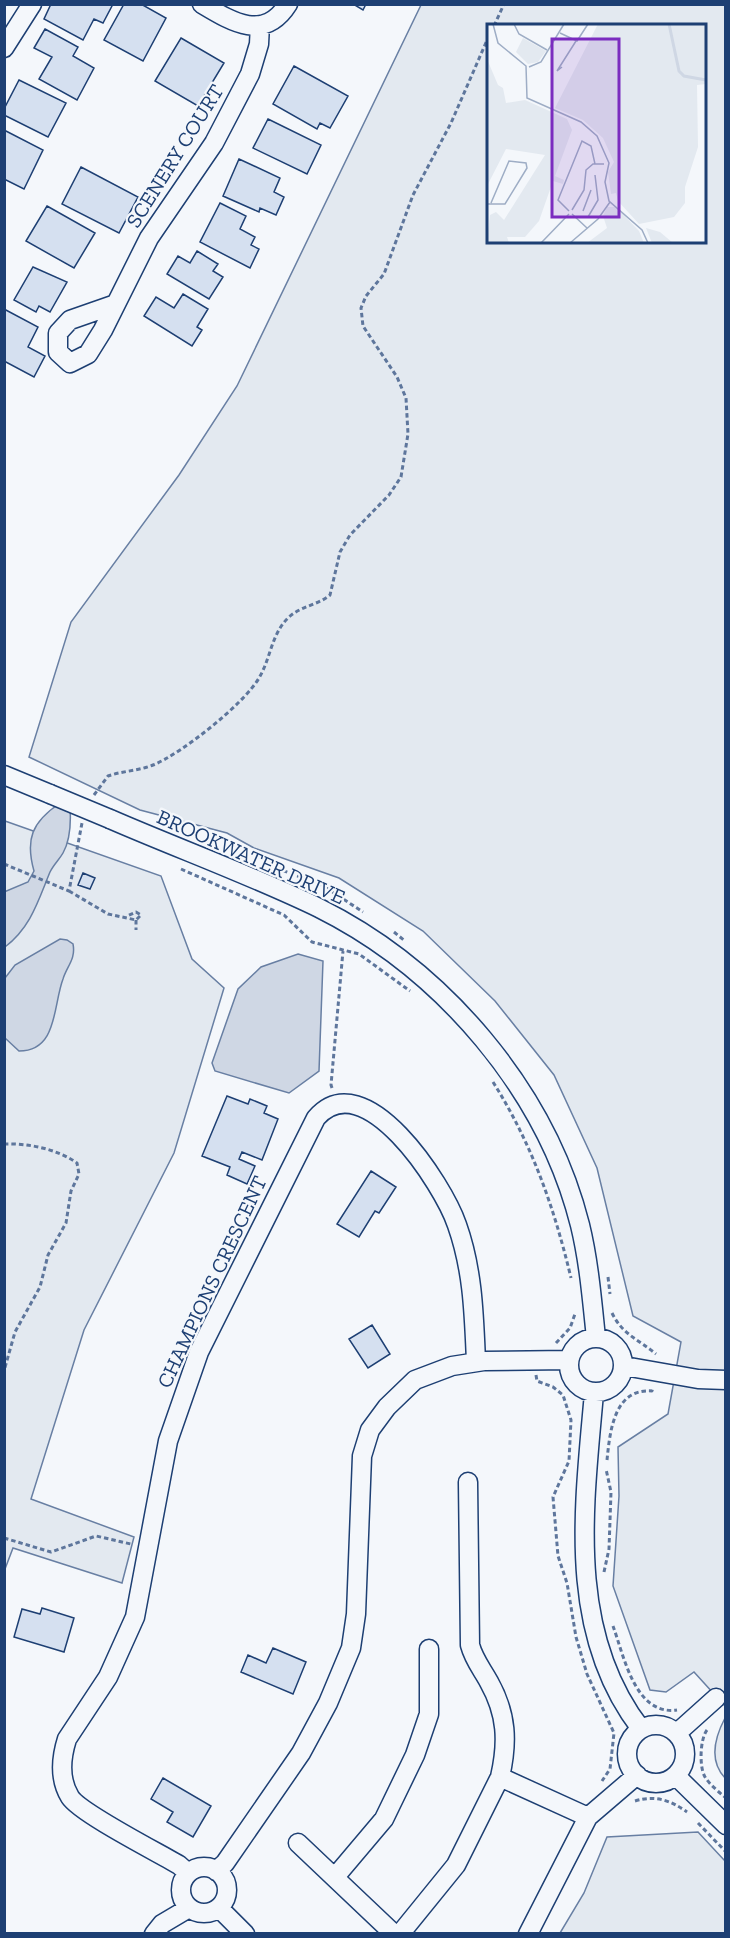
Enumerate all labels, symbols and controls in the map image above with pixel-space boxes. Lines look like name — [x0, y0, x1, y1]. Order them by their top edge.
inset map — [487, 24, 706, 243]
street label: SCENERY COURT — [121, 80, 229, 232]
street label: BROOKWATER DRIVE — [153, 804, 349, 909]
street label: CHAMPIONS CRESCENT — [151, 1172, 272, 1392]

